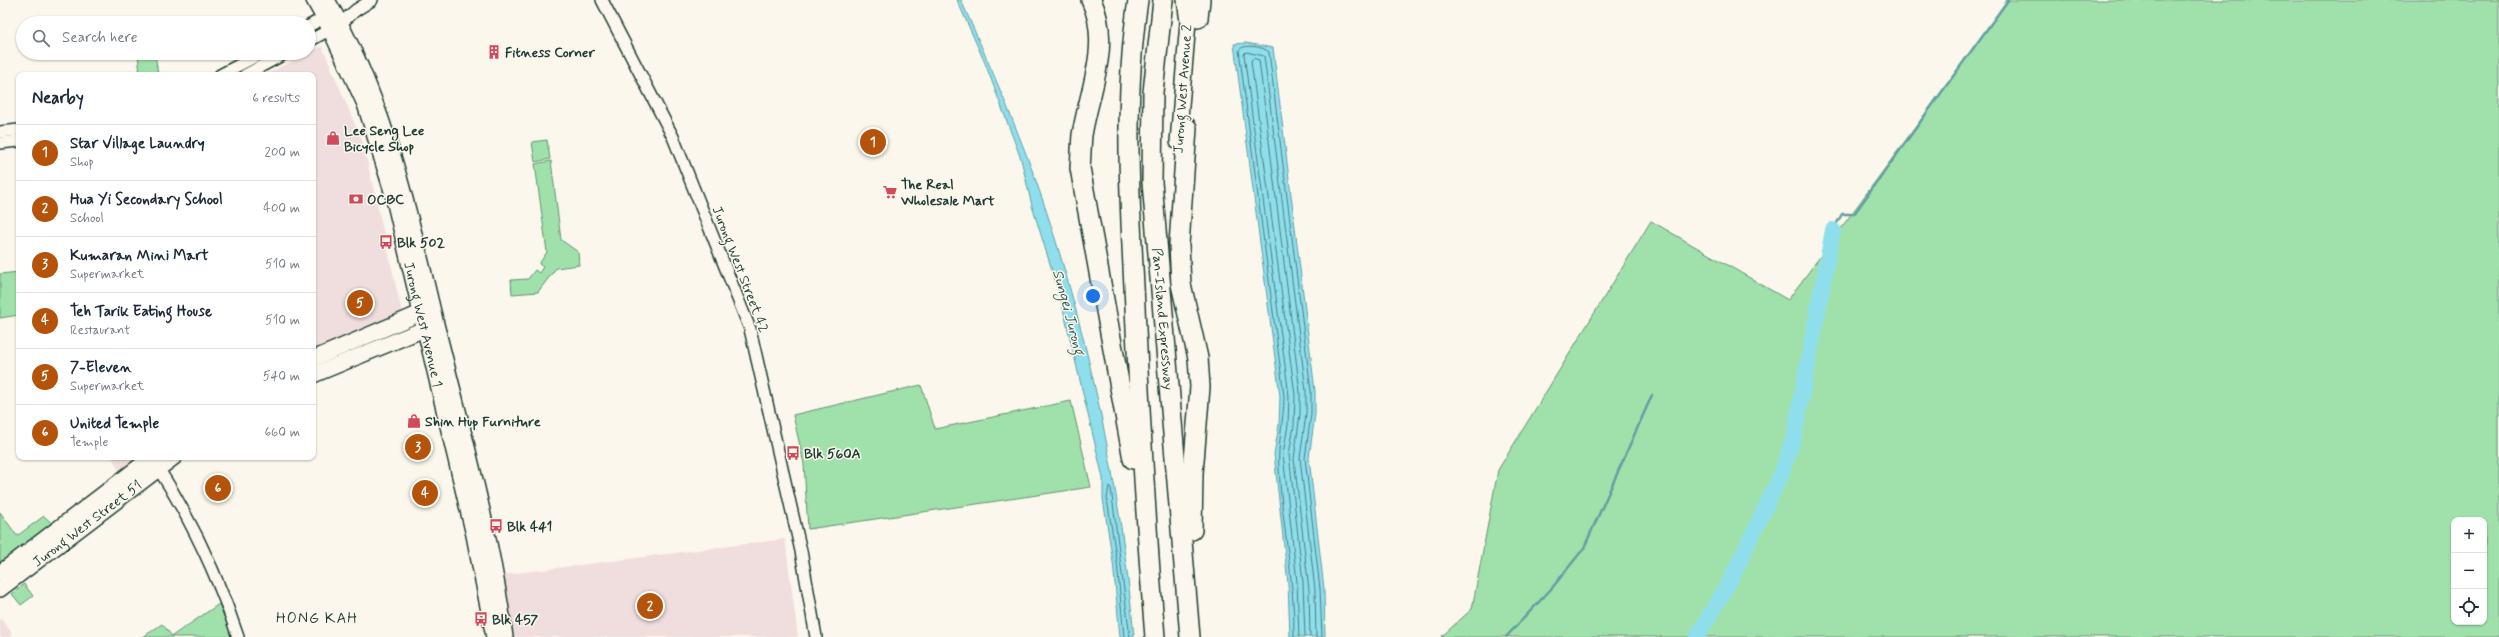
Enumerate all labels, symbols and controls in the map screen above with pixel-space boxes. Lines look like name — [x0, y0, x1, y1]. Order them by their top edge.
search box — [16, 16, 316, 60]
street label: Jurong West Avenue 2 — [1170, 24, 1198, 154]
icon: search — [30, 27, 52, 49]
text: Search here — [62, 28, 138, 48]
building icon: Fitness Corner — [486, 44, 502, 60]
place label: Fitness Corner — [505, 44, 595, 62]
text: Nearby — [32, 87, 84, 109]
text: 6 results — [252, 90, 300, 107]
place label: Lee Seng Lee Bicycle Shop — [344, 122, 424, 156]
pin: 1 — [860, 127, 886, 157]
shop icon: Lee Seng Lee Bicycle Shop — [325, 130, 341, 146]
text: Star Village Laundry — [70, 134, 205, 154]
text: 1 — [42, 144, 48, 161]
text: 200 m — [265, 144, 300, 161]
text: Shop — [70, 154, 94, 171]
place label: The Real Wholesale Mart — [900, 176, 995, 210]
supermarket icon: The Real Wholesale Mart — [882, 184, 898, 200]
text: Hua Yi Secondary School — [70, 190, 223, 210]
bank icon: OCBC — [348, 191, 364, 207]
place label: OCBC — [367, 191, 404, 209]
text: 2 — [42, 200, 48, 217]
text: 400 m — [263, 200, 300, 217]
street label: Jurong West Street 42 — [706, 204, 772, 336]
text: School — [70, 210, 104, 227]
bus stop icon: Blk 502 — [378, 234, 394, 250]
place label: Blk 502 — [397, 234, 445, 252]
text: Kumaran Mini Mart — [70, 246, 209, 266]
street label: Pan-Island Expressway — [1148, 247, 1177, 391]
text: 3 — [42, 256, 48, 273]
text: 510 m — [265, 256, 300, 273]
street label: Jurong West Avenue 1 — [399, 260, 446, 389]
text: Supermarket — [70, 266, 144, 283]
water label: Sungei Jurong — [1045, 267, 1090, 360]
your location — [1083, 286, 1103, 306]
pin: 5 — [347, 288, 373, 318]
text: Teh Tarik Eating House — [70, 302, 212, 322]
text: 4 — [41, 312, 49, 329]
text: 510 m — [265, 312, 300, 329]
text: Restaurant — [70, 322, 130, 339]
text: 7-Eleven — [70, 358, 132, 378]
text: 5 — [41, 368, 49, 385]
text: 540 m — [263, 368, 300, 385]
text: Supermarket — [70, 378, 144, 395]
shop icon: Shin Hup Furniture — [406, 413, 422, 429]
place label: Shin Hup Furniture — [425, 413, 541, 431]
text: United Temple — [70, 414, 159, 434]
text: 6 — [42, 424, 48, 441]
text: 660 m — [264, 424, 300, 441]
pin: 3 — [405, 432, 431, 462]
text: Temple — [70, 434, 108, 451]
bus stop icon: Blk 560A — [785, 445, 801, 461]
place label: Blk 560A — [804, 445, 861, 463]
pin: 6 — [205, 473, 231, 503]
street label: Jurong West Street 51 — [29, 477, 146, 571]
pin: 4 — [412, 478, 438, 508]
map controls — [2451, 517, 2487, 625]
button: + — [2451, 517, 2487, 553]
bus stop icon: Blk 441 — [488, 518, 504, 534]
place label: Blk 441 — [507, 518, 552, 536]
button: − — [2451, 553, 2487, 589]
button: locate — [2451, 589, 2487, 625]
pin: 2 — [637, 591, 663, 621]
district label: HONG KAH — [276, 609, 358, 629]
bus stop icon: Blk 457 — [473, 611, 489, 627]
place label: Blk 457 — [492, 611, 539, 629]

